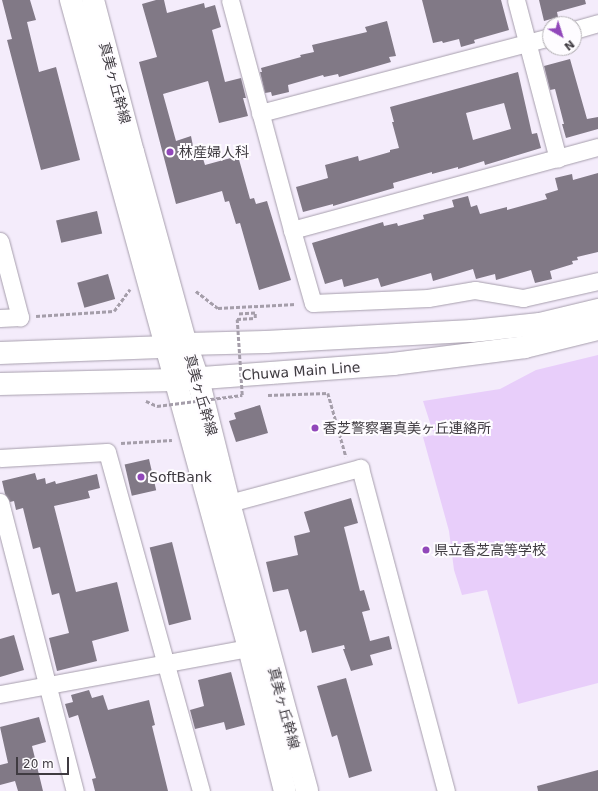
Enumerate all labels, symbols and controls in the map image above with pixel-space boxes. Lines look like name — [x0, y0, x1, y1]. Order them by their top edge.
north arrow — [542, 16, 582, 56]
text: N — [562, 37, 577, 53]
street label: 真美ヶ丘幹線 — [96, 40, 134, 126]
place label: 林産婦人科 — [179, 144, 249, 160]
marker: 林産婦人科 — [164, 146, 176, 158]
street label: 真美ヶ丘幹線 — [181, 352, 221, 438]
street label: Chuwa Main Line — [241, 358, 361, 384]
place label: 香芝警察署真美ヶ丘連絡所 — [323, 420, 491, 436]
marker: 香芝警察署真美ヶ丘連絡所 — [310, 423, 320, 433]
place label: SoftBank — [149, 469, 212, 485]
marker: SoftBank — [136, 472, 146, 482]
place label: 県立香芝高等学校 — [434, 542, 546, 558]
marker: 県立香芝高等学校 — [421, 545, 431, 555]
street label: 真美ヶ丘幹線 — [265, 665, 303, 751]
scale bar — [18, 749, 71, 775]
text: 20 m — [23, 757, 54, 771]

